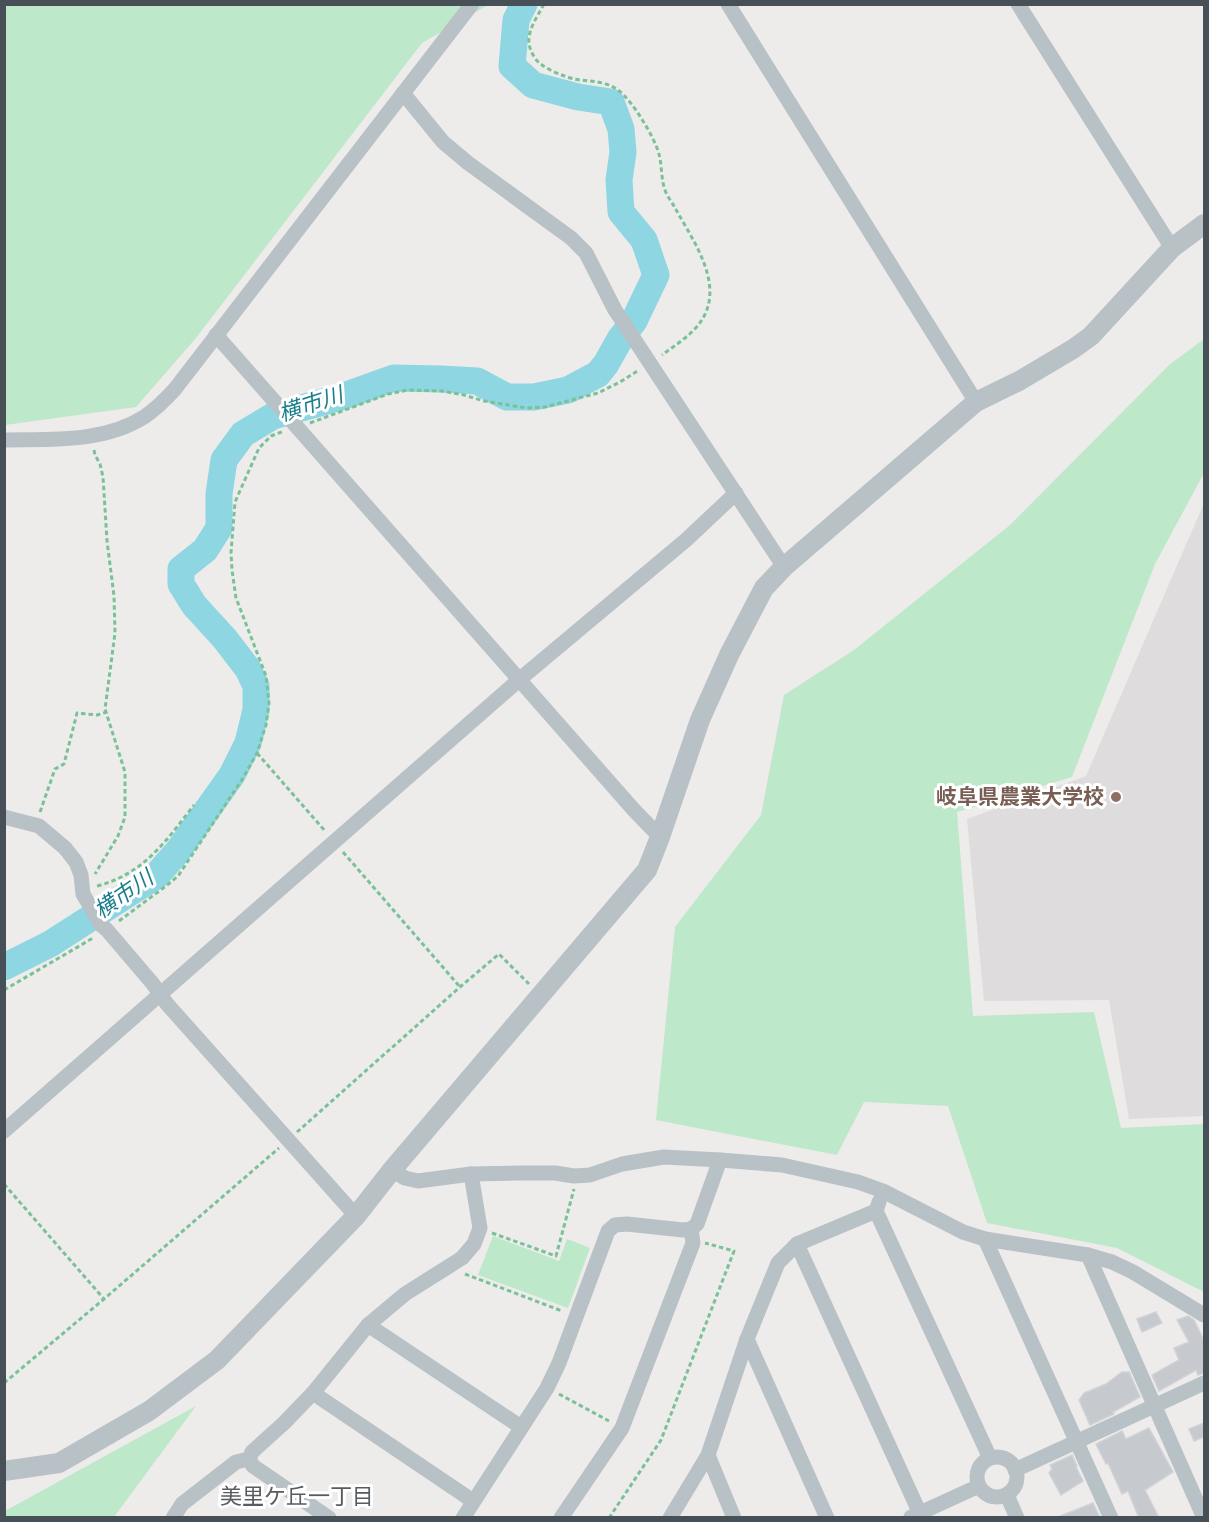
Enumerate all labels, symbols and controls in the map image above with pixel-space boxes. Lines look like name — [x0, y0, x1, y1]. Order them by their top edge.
water label: 横市川 — [275, 381, 348, 428]
place label: 岐阜県農業大学校 — [936, 785, 1104, 810]
marker: 岐阜県農業大学校 — [1109, 790, 1123, 804]
water label: 横市川 — [89, 864, 160, 925]
district label: 美里ケ丘一丁目 — [220, 1484, 374, 1511]

